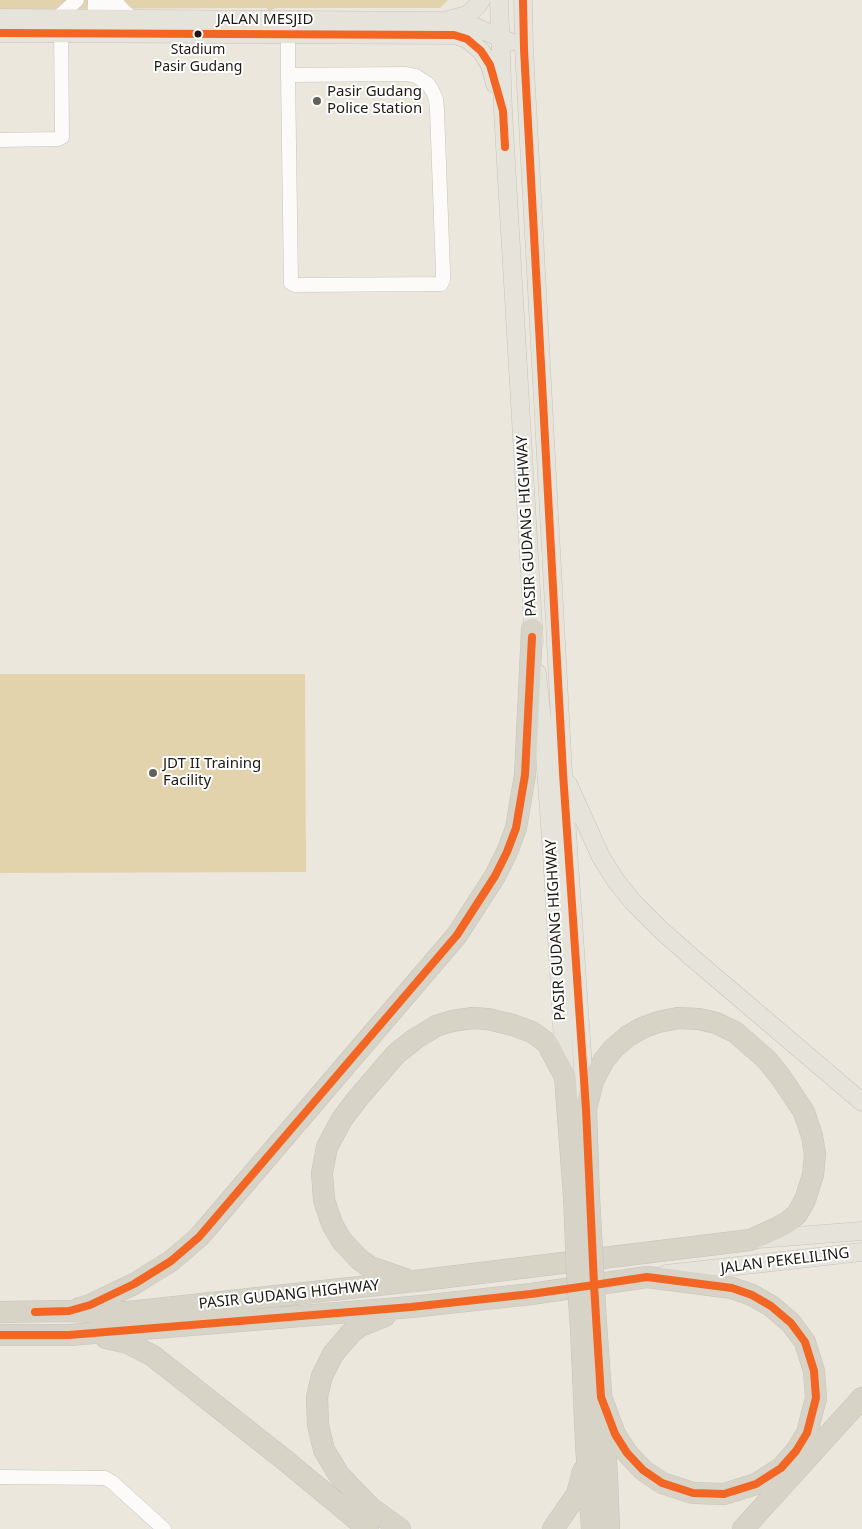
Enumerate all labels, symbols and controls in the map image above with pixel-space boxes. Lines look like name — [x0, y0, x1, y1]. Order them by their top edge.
street label: JALAN MESJID — [217, 11, 313, 29]
marker: Stadium Pasir Gudang — [193, 29, 203, 39]
place label: Stadium Pasir Gudang — [154, 42, 242, 74]
place label: Pasir Gudang Police Station — [327, 83, 422, 118]
marker: Pasir Gudang Police Station — [311, 95, 323, 107]
street label: PASIR GUDANG HIGHWAY — [513, 435, 541, 617]
place label: JDT II Training Facility — [163, 755, 261, 790]
marker: JDT II Training Facility — [147, 767, 159, 779]
street label: PASIR GUDANG HIGHWAY — [542, 839, 570, 1021]
street label: JALAN PEKELILING — [720, 1244, 850, 1278]
street label: PASIR GUDANG HIGHWAY — [198, 1277, 380, 1313]

